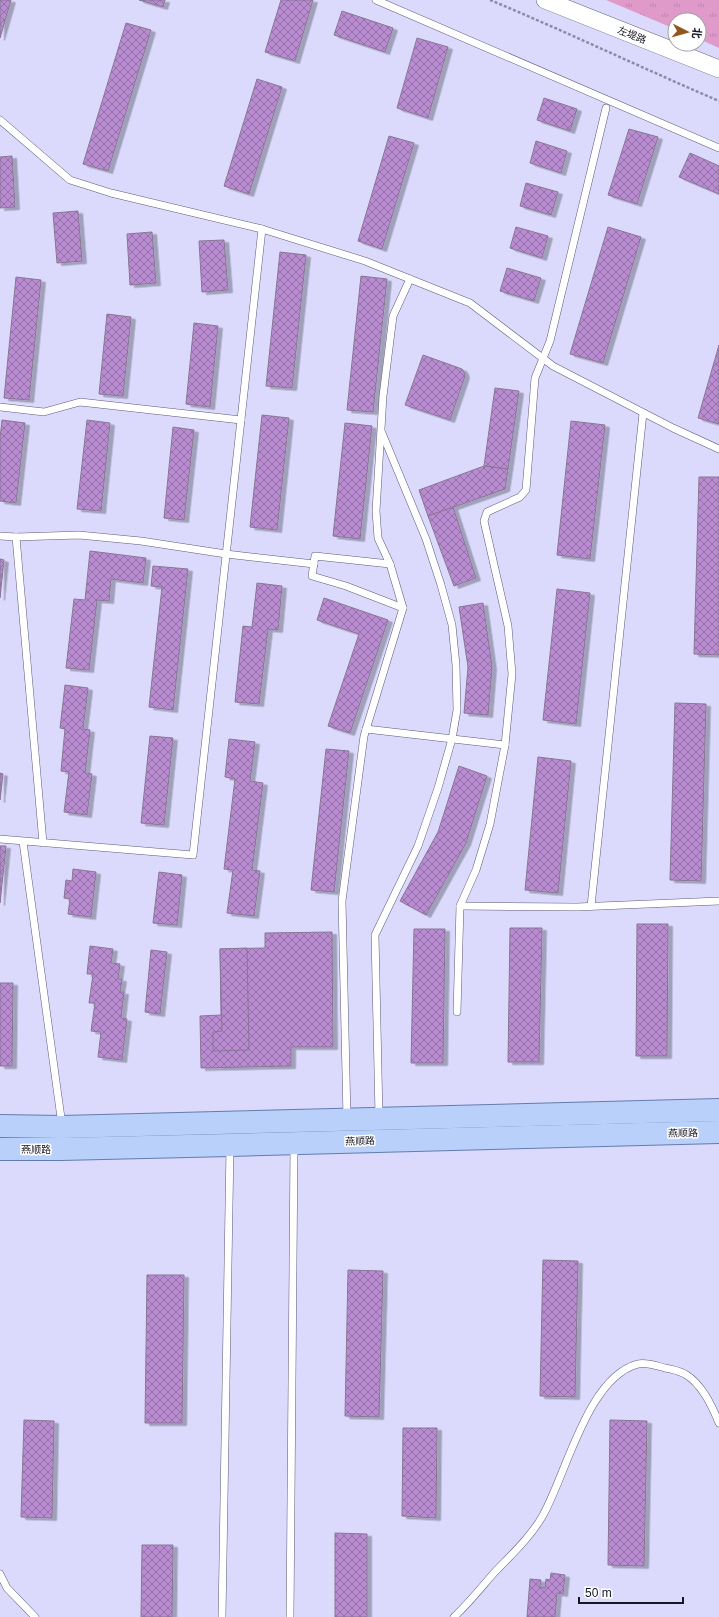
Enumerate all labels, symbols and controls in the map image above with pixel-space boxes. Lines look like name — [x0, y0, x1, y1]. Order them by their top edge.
north arrow — [667, 12, 707, 52]
street label: 左堤路 — [616, 24, 648, 46]
text: 北 — [690, 27, 703, 39]
street label: 燕顺路 — [668, 1127, 698, 1139]
street label: 燕顺路 — [345, 1135, 375, 1147]
street label: 燕顺路 — [21, 1144, 51, 1155]
scale bar — [579, 1579, 683, 1605]
text: 50 m — [585, 1586, 612, 1600]

